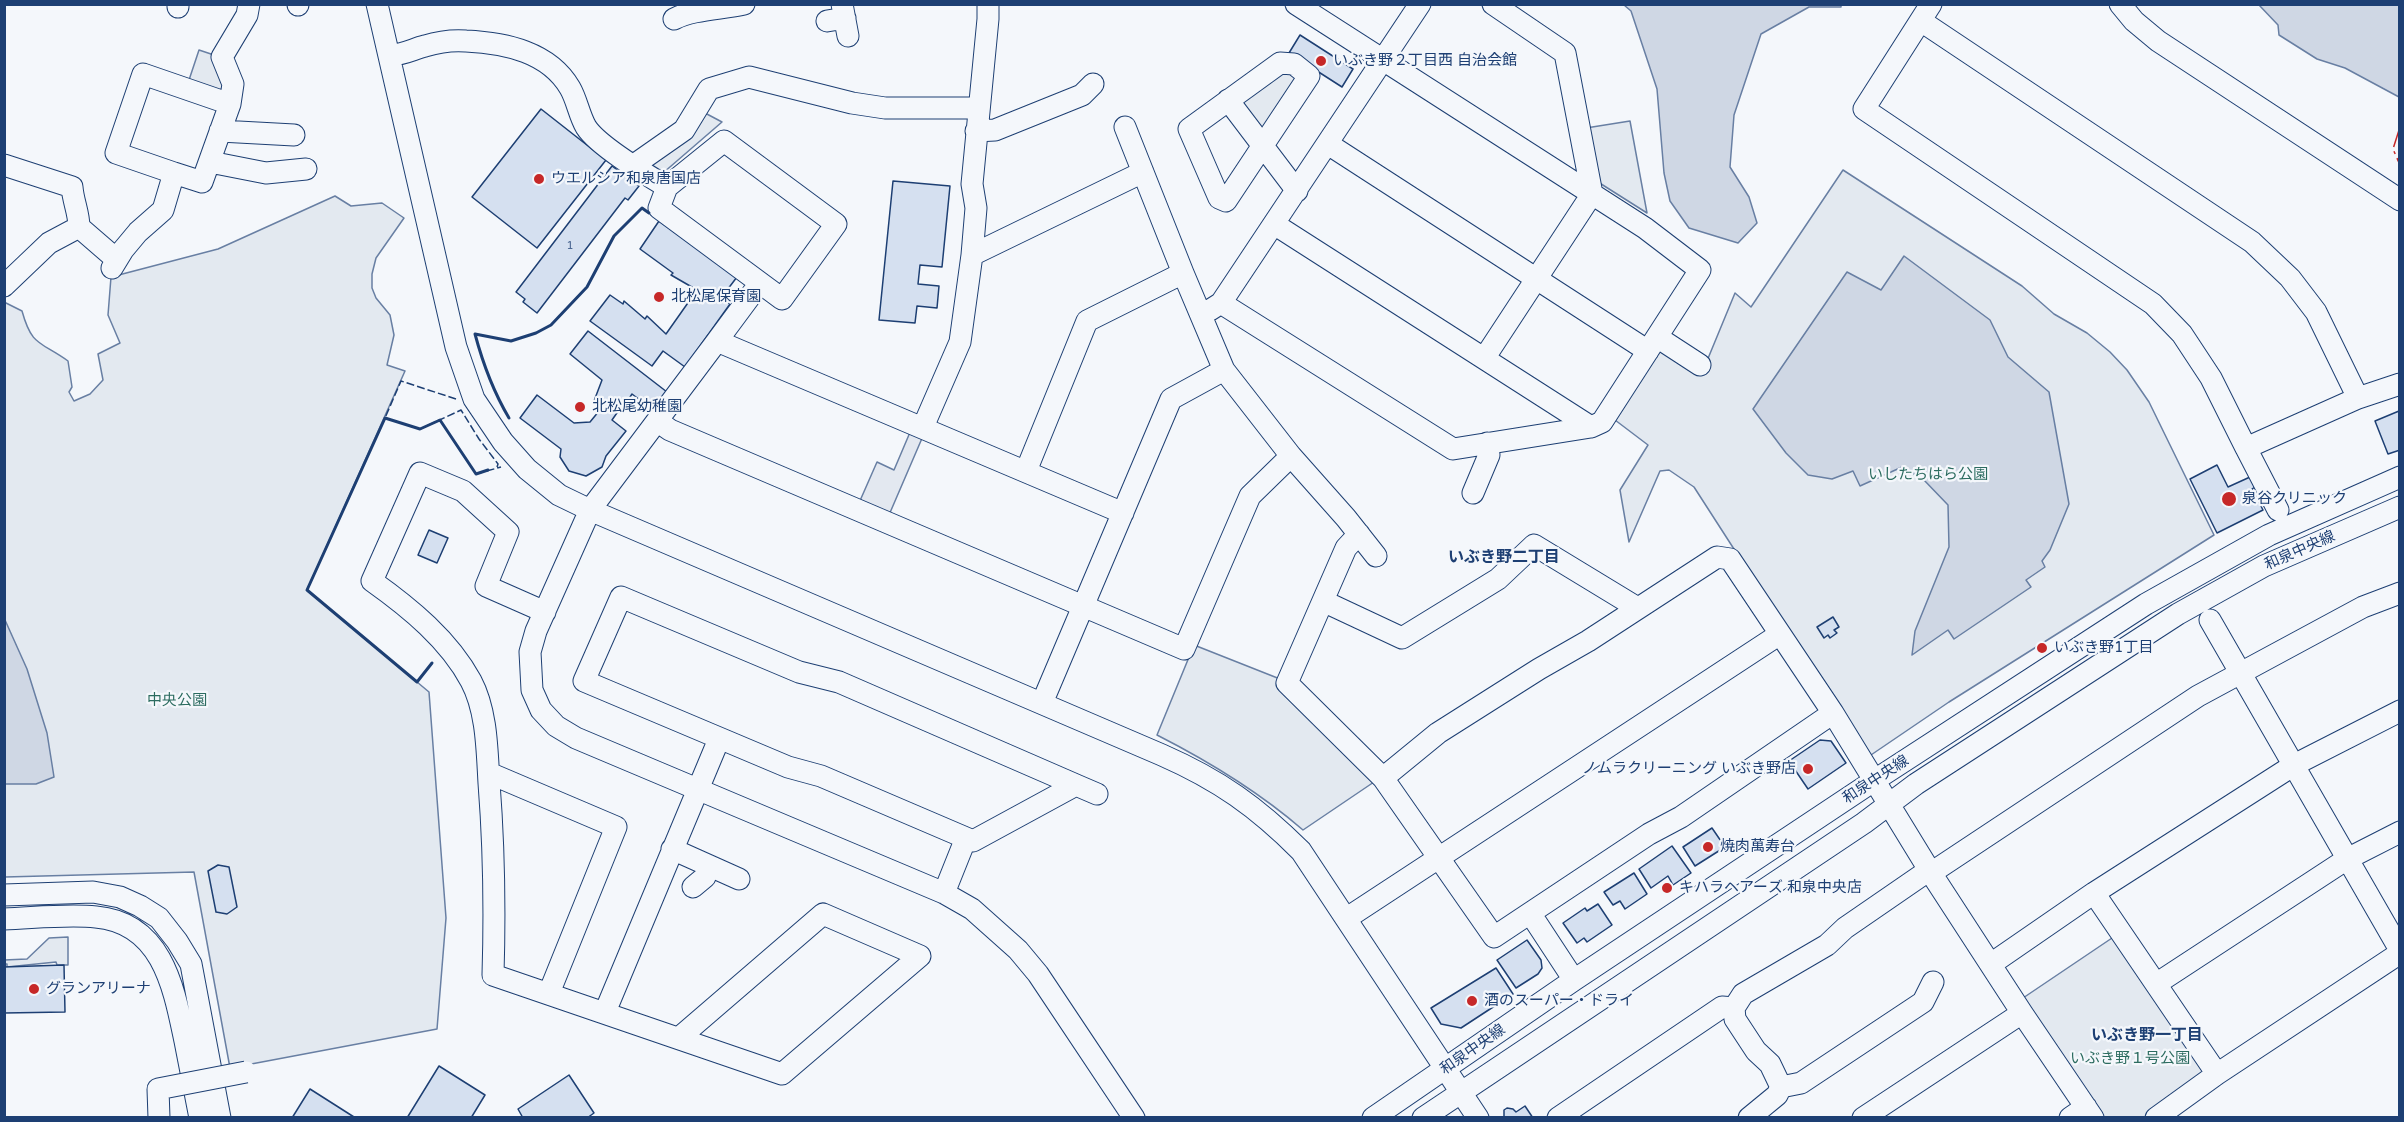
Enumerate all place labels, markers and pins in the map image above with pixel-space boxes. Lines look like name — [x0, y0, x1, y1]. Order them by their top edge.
place label: いぶき野２丁目西 自治会館 — [1333, 52, 1517, 70]
marker: いぶき野２丁目西 自治会館 — [1314, 54, 1328, 68]
place label: ウエルシア和泉唐国店 — [551, 170, 701, 188]
marker: ウエルシア和泉唐国店 — [532, 172, 546, 186]
place label: 北松尾保育園 — [671, 288, 761, 306]
marker: 北松尾保育園 — [652, 290, 666, 304]
place label: 北松尾幼稚園 — [592, 398, 682, 416]
marker: 北松尾幼稚園 — [573, 400, 587, 414]
marker: 泉谷クリニック — [2220, 490, 2238, 508]
place label: 泉谷クリニック — [2242, 490, 2347, 508]
place label: いぶき野1丁目 — [2054, 639, 2153, 657]
marker: いぶき野1丁目 — [2035, 641, 2049, 655]
place label: ノムラクリーニング いぶき野店 — [1582, 760, 1796, 778]
marker: ノムラクリーニング いぶき野店 — [1801, 762, 1815, 776]
place label: 焼肉萬寿台 — [1720, 838, 1795, 856]
marker: 焼肉萬寿台 — [1701, 840, 1715, 854]
place label: キハラヘアーズ 和泉中央店 — [1679, 879, 1862, 897]
marker: キハラヘアーズ 和泉中央店 — [1660, 881, 1674, 895]
place label: グランアリーナ — [46, 980, 151, 998]
marker: グランアリーナ — [27, 982, 41, 996]
place label: 酒のスーパー・ドライ — [1484, 992, 1634, 1010]
marker: 酒のスーパー・ドライ — [1465, 994, 1479, 1008]

